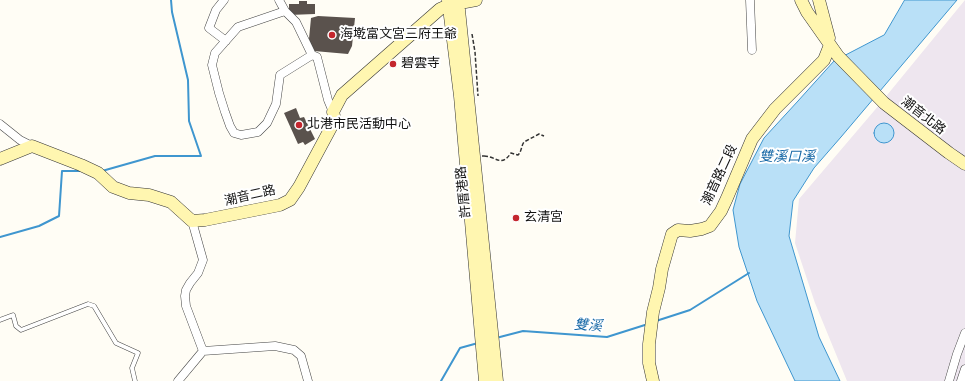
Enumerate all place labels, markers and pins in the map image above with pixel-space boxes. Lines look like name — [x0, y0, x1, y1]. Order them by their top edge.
place label: 海墘富文宮三府王爺 — [340, 27, 457, 43]
marker: 海墘富文宮三府王爺 — [327, 30, 337, 40]
place label: 碧雲寺 — [401, 56, 440, 72]
marker: 碧雲寺 — [388, 59, 398, 69]
place label: 北港市民活動中心 — [307, 117, 411, 133]
marker: 北港市民活動中心 — [294, 120, 304, 130]
place label: 玄清宮 — [524, 210, 563, 226]
marker: 玄清宮 — [511, 213, 521, 223]

